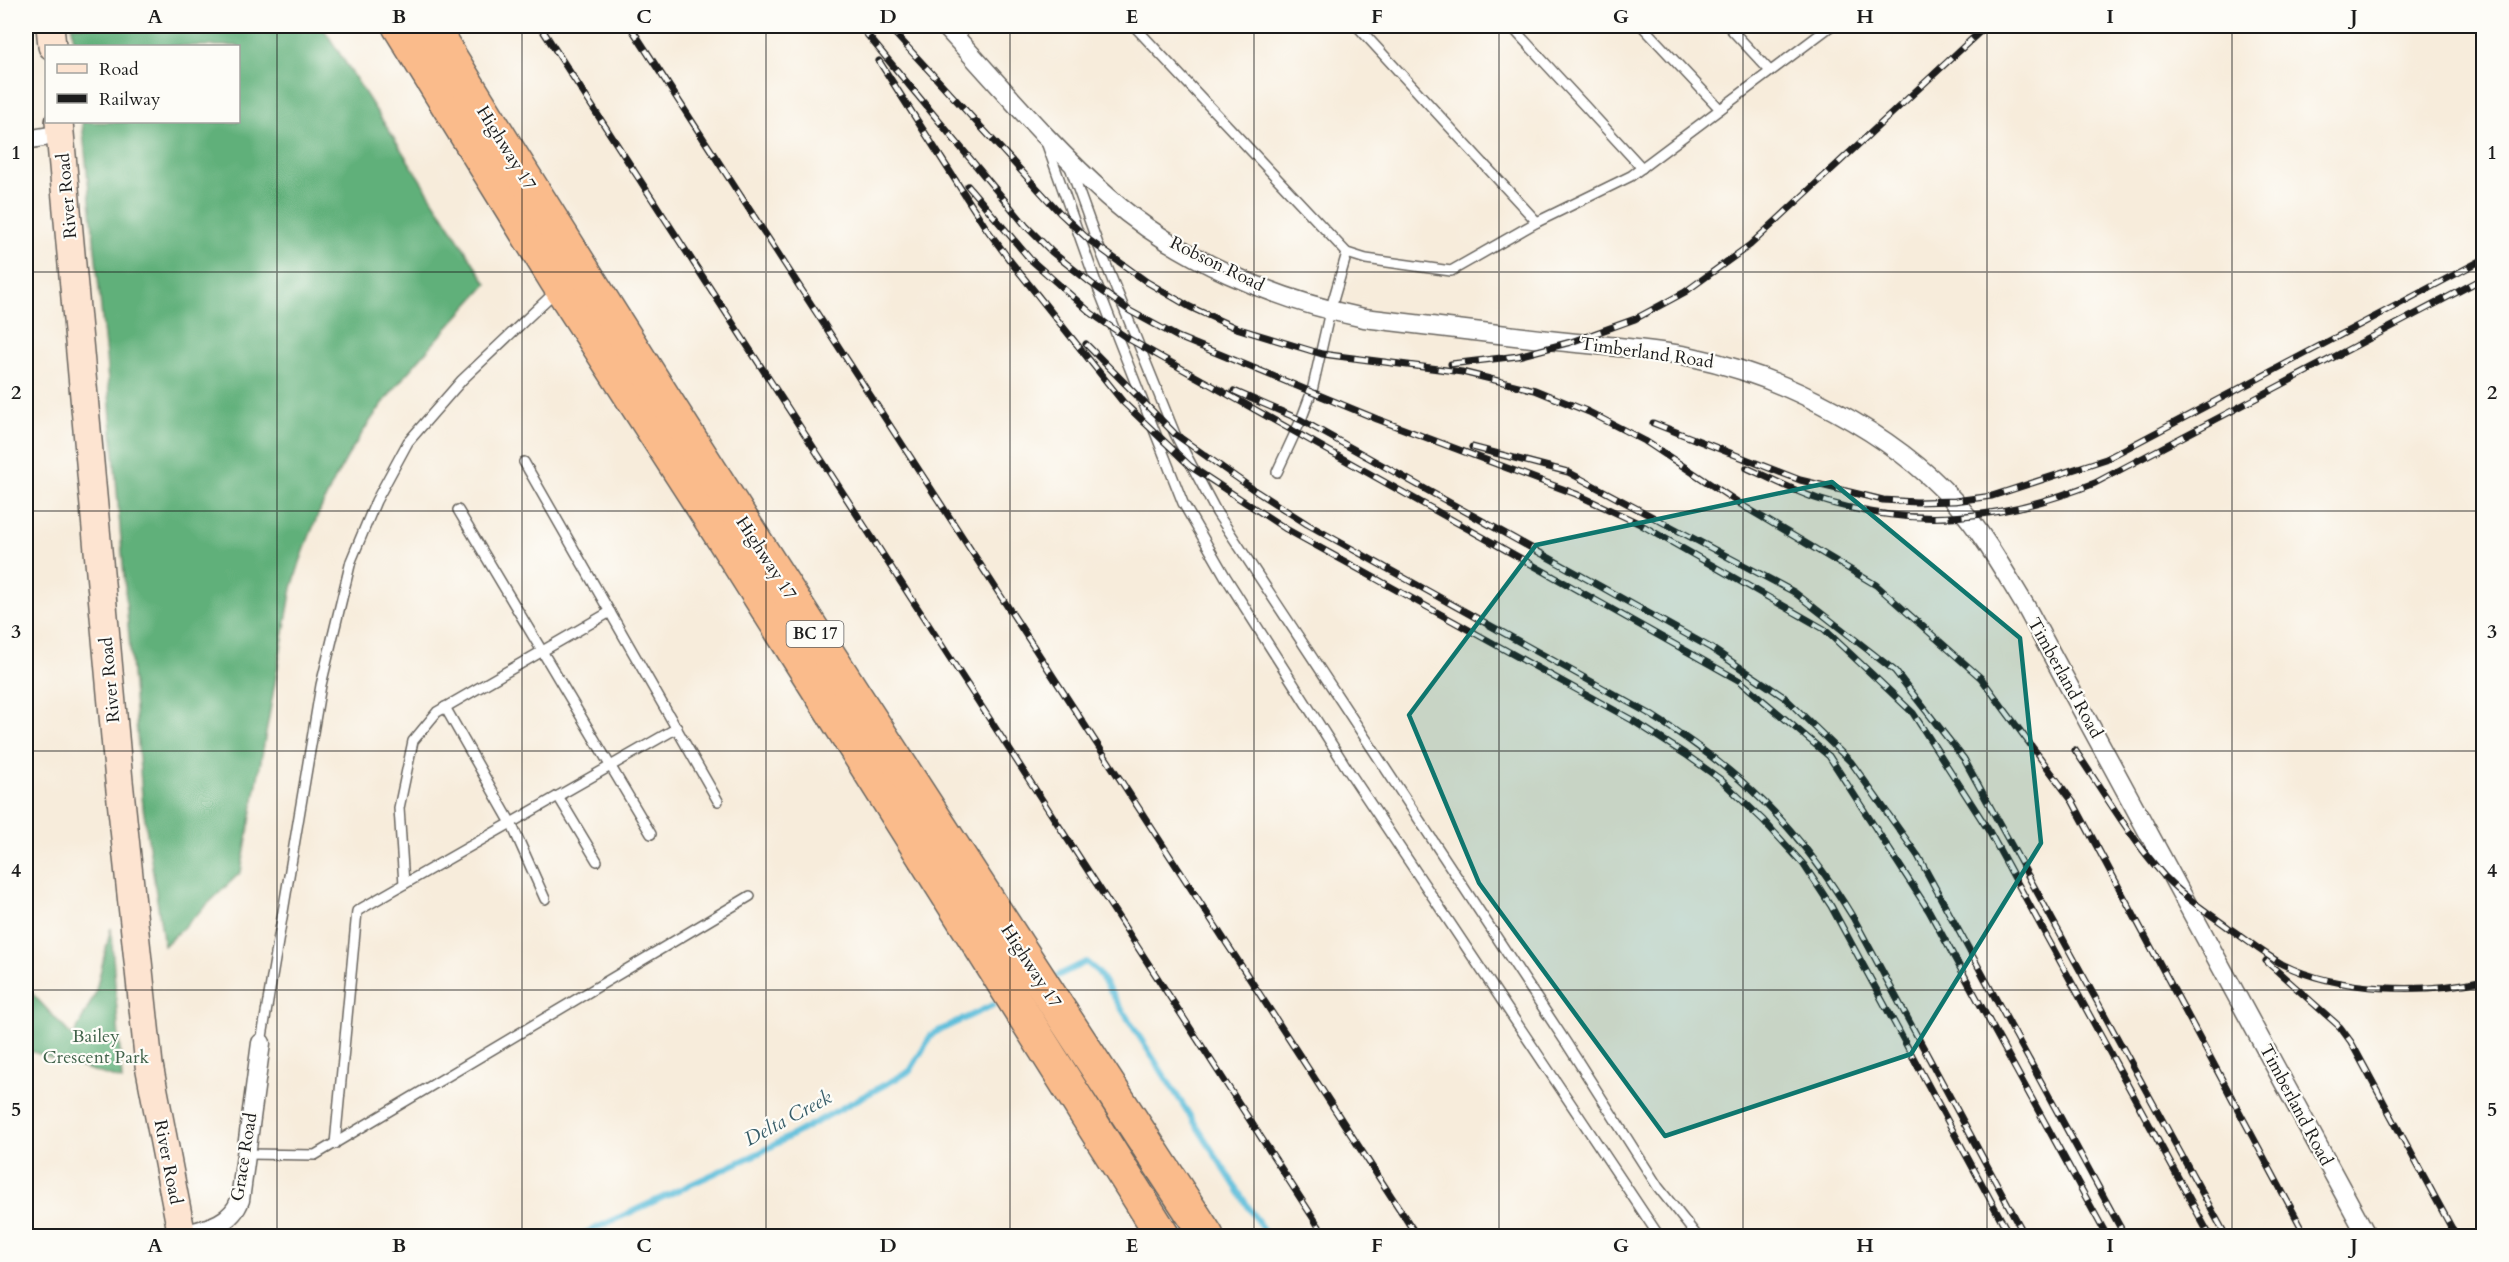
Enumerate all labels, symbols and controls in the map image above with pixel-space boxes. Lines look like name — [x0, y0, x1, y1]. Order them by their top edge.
text: A — [147, 3, 163, 30]
text: B — [392, 3, 406, 30]
text: C — [636, 3, 652, 30]
text: D — [879, 3, 897, 30]
text: E — [1126, 3, 1138, 30]
text: F — [1371, 3, 1383, 30]
text: G — [1613, 3, 1629, 30]
text: H — [1856, 3, 1874, 30]
text: I — [2106, 3, 2114, 30]
text: J — [2347, 3, 2358, 30]
legend — [45, 45, 240, 123]
text: Road — [99, 57, 139, 82]
text: Railway — [99, 87, 161, 112]
street label: Highway 17 — [470, 101, 542, 195]
text: 1 — [11, 139, 21, 166]
text: 1 — [2487, 139, 2497, 166]
street label: River Road — [51, 152, 83, 240]
street label: Robson Road — [1166, 230, 1269, 298]
street label: Timberland Road — [1579, 331, 1716, 375]
text: 2 — [11, 379, 21, 406]
text: 2 — [2487, 379, 2497, 406]
street label: Highway 17 — [730, 511, 802, 605]
street label: Timberland Road — [2021, 613, 2109, 743]
text: 3 — [11, 618, 21, 645]
text: 3 — [2487, 618, 2497, 645]
road number: BC 17 — [786, 621, 844, 647]
street label: River Road — [94, 636, 126, 724]
text: 4 — [11, 857, 21, 884]
text: 4 — [2487, 857, 2497, 884]
street label: Highway 17 — [995, 919, 1067, 1013]
park label: Bailey Crescent Park — [43, 1024, 150, 1070]
street label: Timberland Road — [2253, 1040, 2339, 1171]
water label: Delta Creek — [739, 1084, 837, 1152]
text: 5 — [11, 1096, 21, 1123]
text: 5 — [2487, 1096, 2497, 1123]
street label: Grace Road — [225, 1111, 263, 1203]
street label: River Road — [148, 1118, 189, 1207]
text: A — [147, 1232, 163, 1259]
text: B — [392, 1232, 406, 1259]
text: C — [636, 1232, 652, 1259]
text: D — [879, 1232, 897, 1259]
text: E — [1126, 1232, 1138, 1259]
text: F — [1371, 1232, 1383, 1259]
text: G — [1613, 1232, 1629, 1259]
text: H — [1856, 1232, 1874, 1259]
text: I — [2106, 1232, 2114, 1259]
text: J — [2347, 1232, 2358, 1259]

